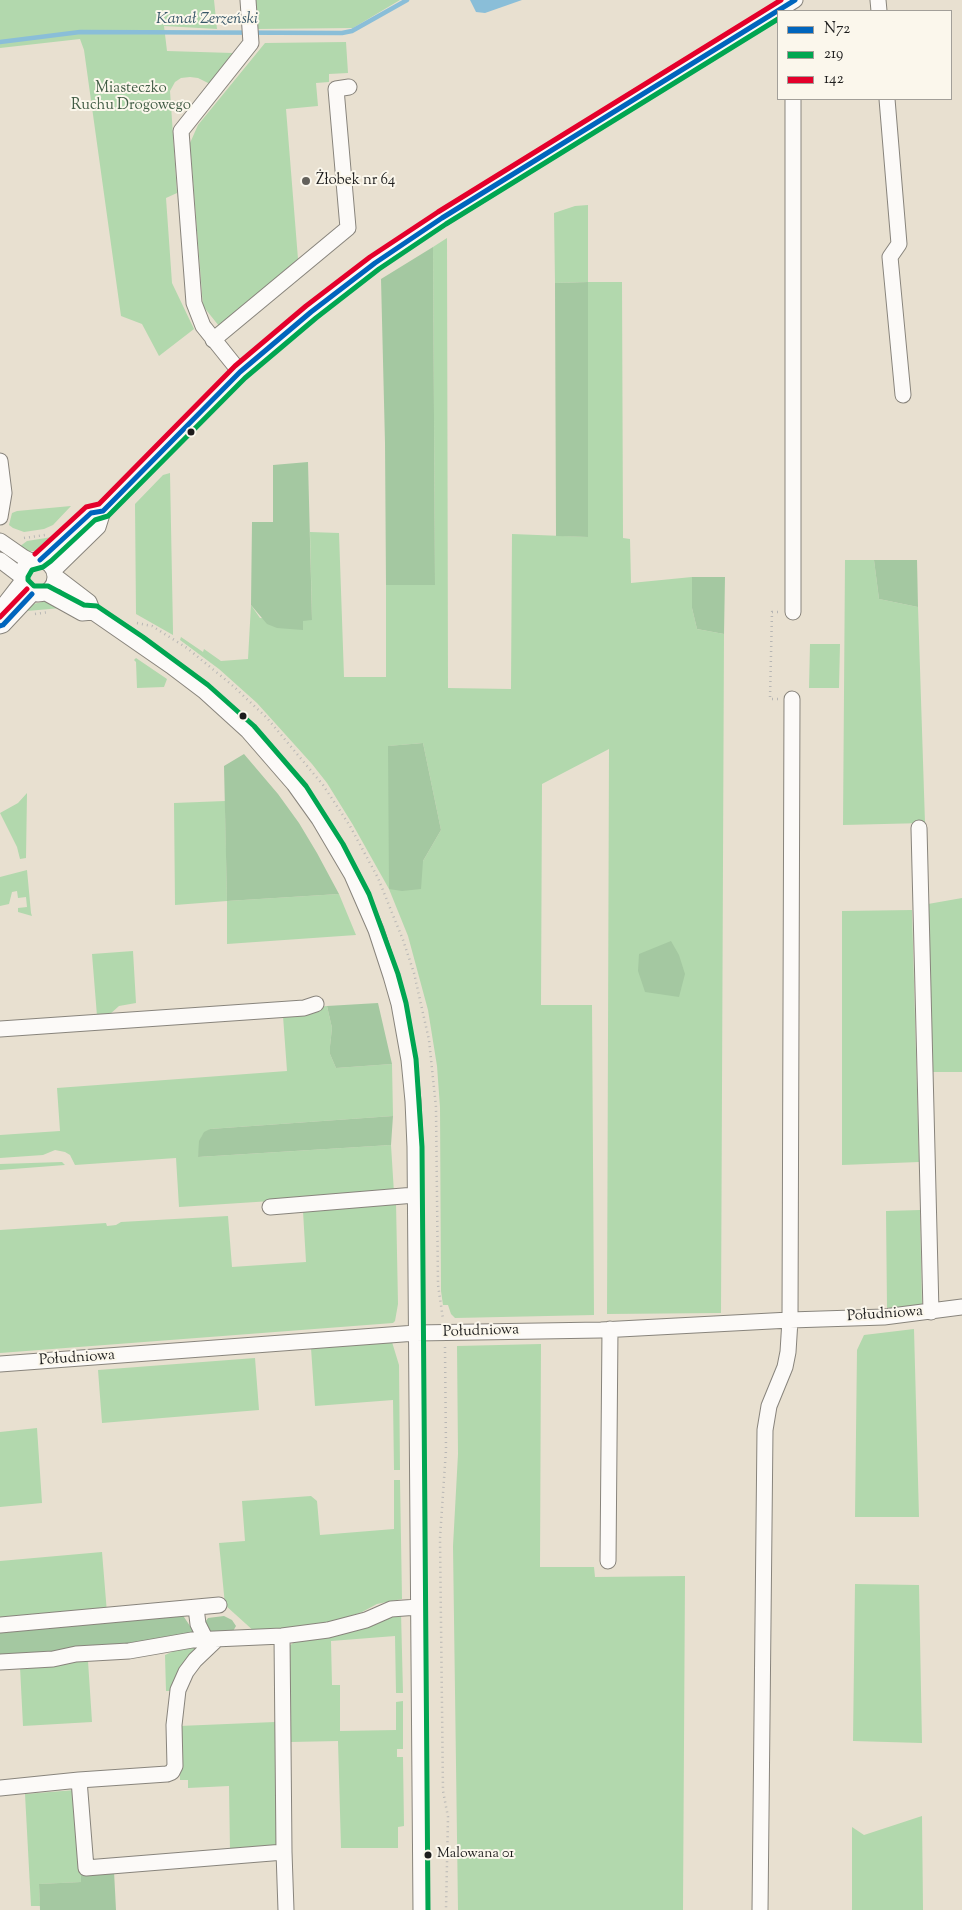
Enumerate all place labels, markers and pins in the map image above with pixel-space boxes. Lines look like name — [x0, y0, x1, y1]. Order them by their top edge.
place label: Żłobek nr 64 — [316, 172, 395, 190]
marker: Żłobek nr 64 — [300, 175, 312, 187]
unlabelled marker — [186, 427, 196, 437]
unlabelled marker — [238, 711, 248, 721]
place label: Malowana 01 — [437, 1847, 514, 1863]
marker: Malowana 01 — [423, 1850, 433, 1860]

